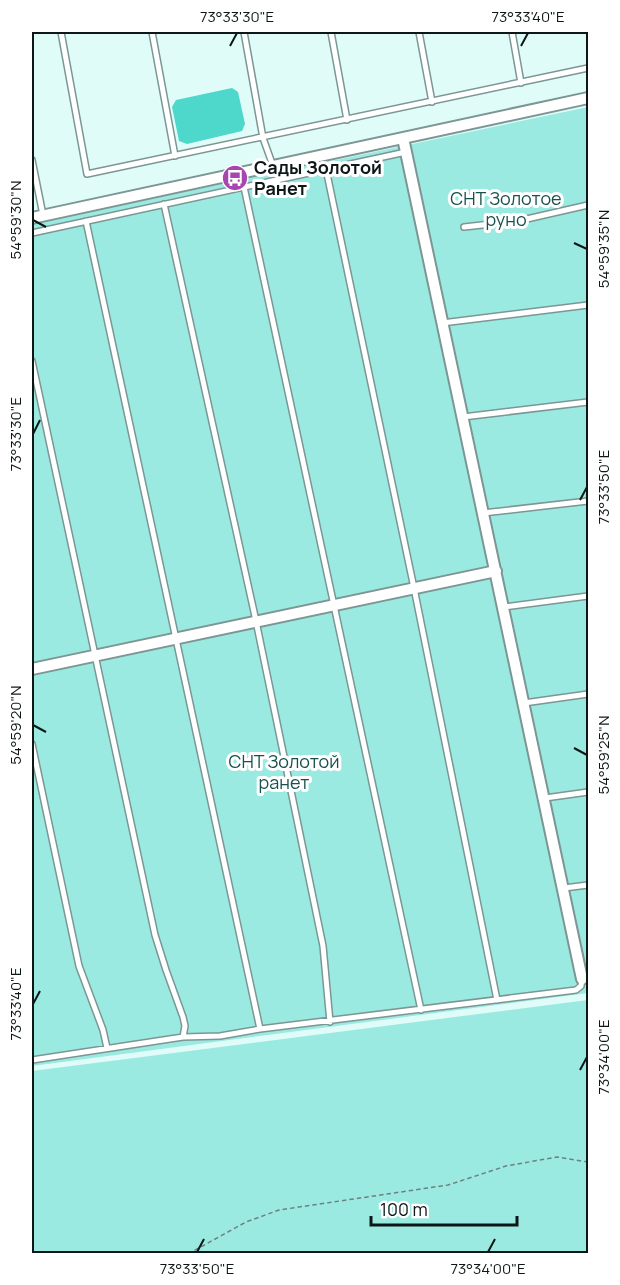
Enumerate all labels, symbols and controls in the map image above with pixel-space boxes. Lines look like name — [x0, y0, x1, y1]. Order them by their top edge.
text: 73°33'30"E — [200, 6, 274, 27]
text: 73°33'40"E — [492, 6, 565, 27]
place label: Сады Золотой Ранет — [254, 155, 382, 200]
bus stop icon: Сады Золотой Ранет — [220, 163, 250, 193]
text: 54°59'30"N — [5, 180, 26, 260]
park label: СНТ Золотое руно — [450, 186, 562, 231]
text: 54°59'35"N — [593, 210, 614, 288]
text: 73°33'30"E — [5, 397, 26, 471]
text: 73°33'50"E — [593, 450, 614, 524]
text: 54°59'20"N — [5, 685, 26, 765]
text: 54°59'25"N — [593, 716, 614, 794]
park label: СНТ Золотой ранет — [229, 749, 339, 794]
text: 73°33'40"E — [5, 968, 26, 1041]
text: 73°34'00"E — [593, 1019, 614, 1095]
scale bar — [371, 1189, 516, 1227]
text: 100 m — [380, 1197, 428, 1221]
text: 73°33'50"E — [160, 1258, 234, 1279]
text: 73°34'00"E — [450, 1258, 526, 1279]

